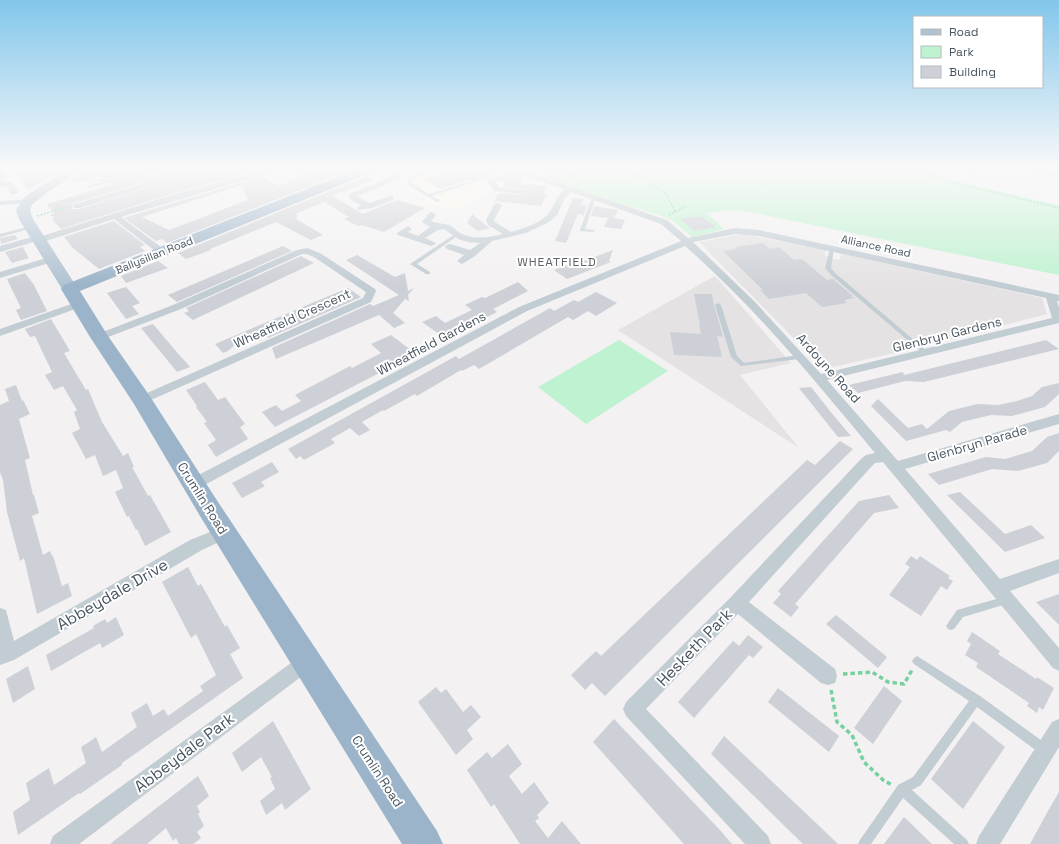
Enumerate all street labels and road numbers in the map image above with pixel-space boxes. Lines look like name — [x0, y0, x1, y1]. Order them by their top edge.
street label: Alliance Road — [840, 232, 912, 260]
street label: Ballysillan Road — [113, 233, 195, 277]
street label: Wheatfield Crescent — [231, 285, 353, 352]
street label: Wheatfield Gardens — [374, 307, 489, 379]
street label: Glenbryn Gardens — [891, 313, 1003, 356]
street label: Ardoyne Road — [793, 330, 864, 407]
street label: Glenbryn Parade — [925, 421, 1029, 466]
street label: Crumlin Road — [174, 459, 232, 538]
street label: Abbeydale Drive — [53, 554, 172, 635]
street label: Hesketh Park — [652, 604, 737, 691]
street label: Abbeydale Park — [130, 708, 239, 797]
street label: Crumlin Road — [348, 732, 407, 810]

